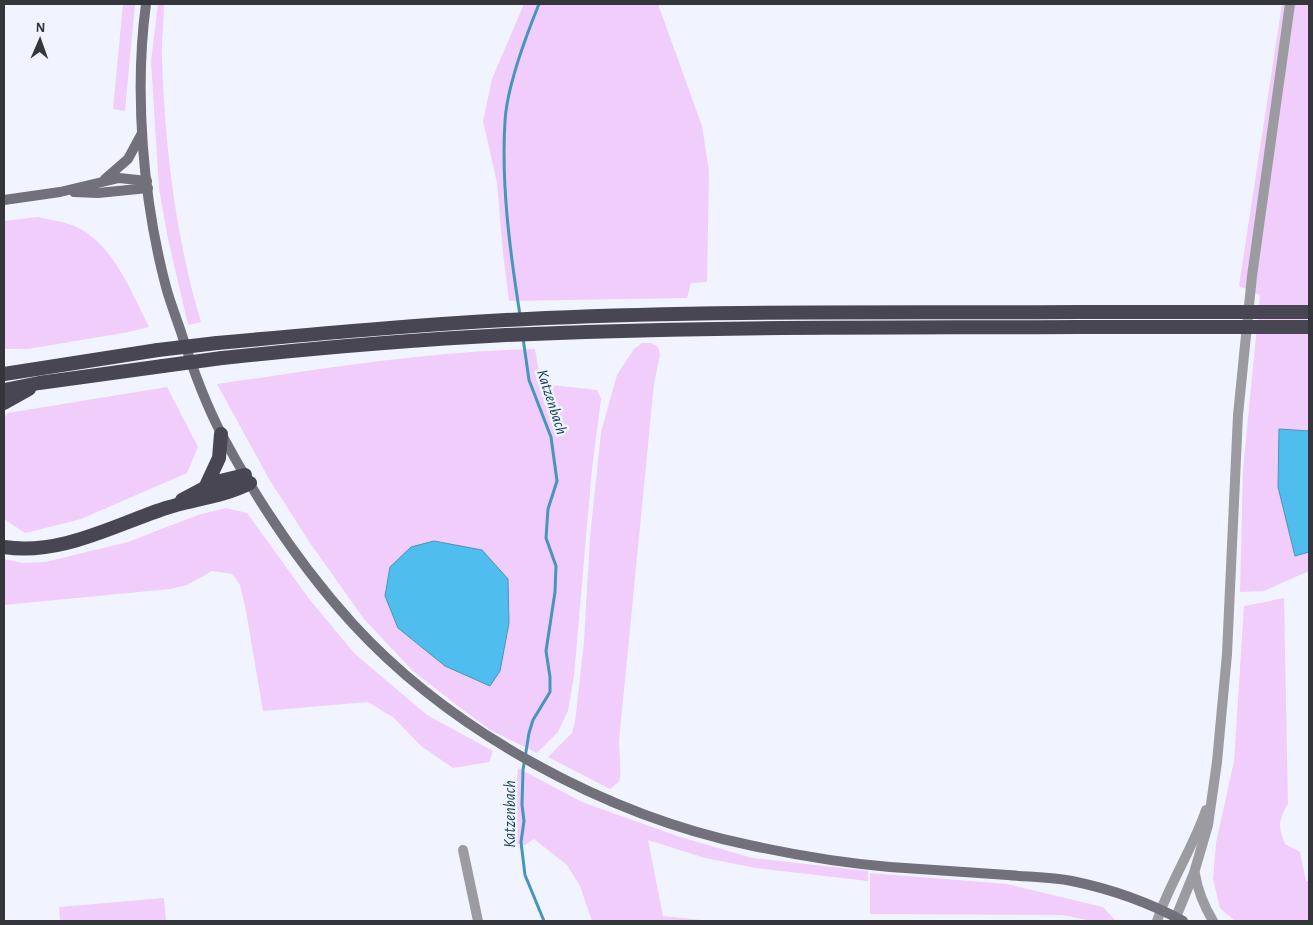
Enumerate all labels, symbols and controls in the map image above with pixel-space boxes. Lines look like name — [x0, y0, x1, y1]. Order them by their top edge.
north arrow — [15, 15, 65, 65]
text: N — [35, 21, 46, 35]
water label: Katzenbach — [534, 368, 570, 436]
water label: Katzenbach — [502, 780, 518, 848]

